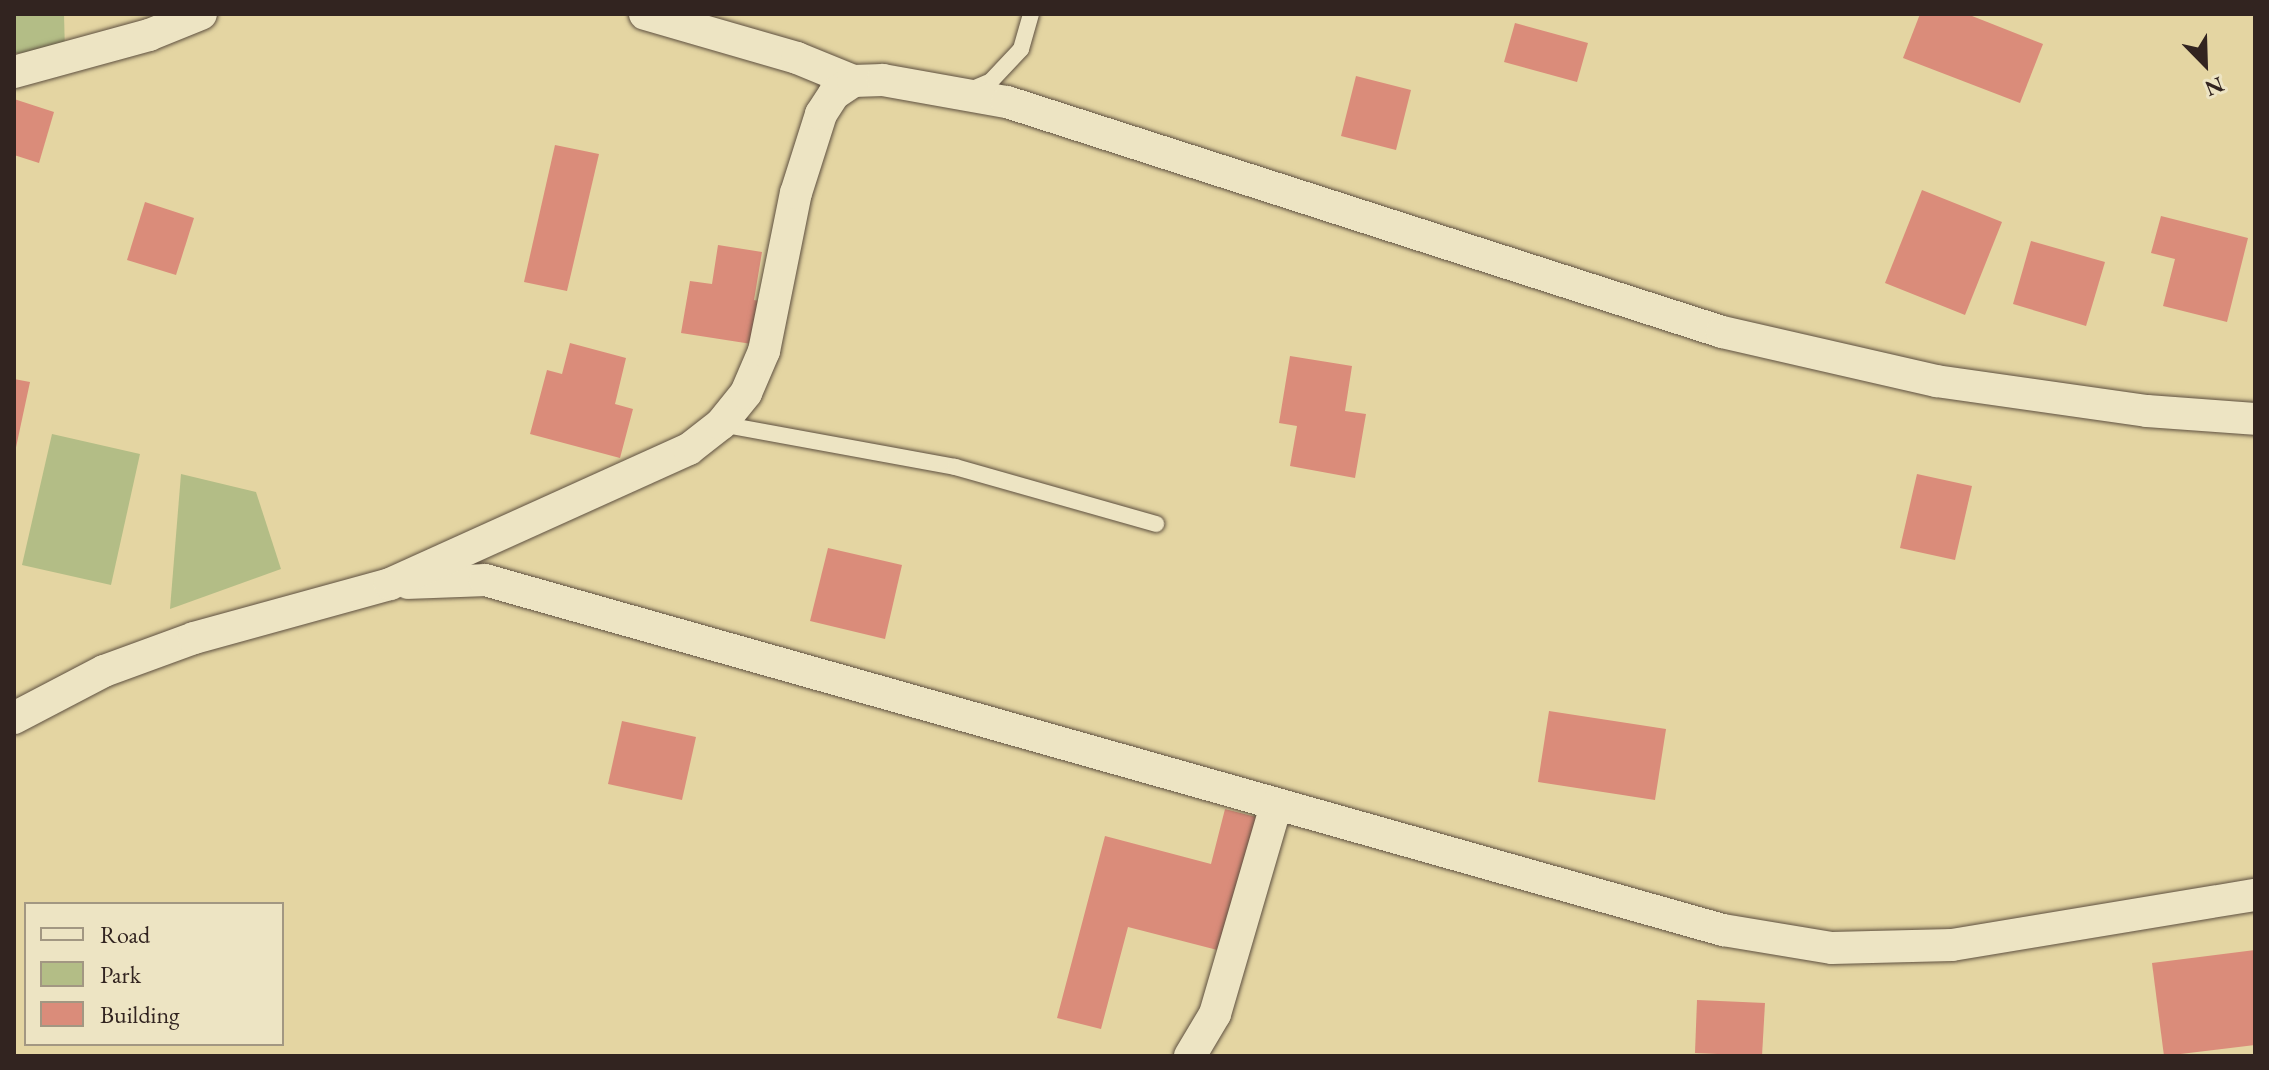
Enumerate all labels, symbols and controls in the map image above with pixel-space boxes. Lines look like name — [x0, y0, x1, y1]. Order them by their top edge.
north arrow — [2165, 24, 2245, 104]
text: N — [2201, 70, 2228, 103]
legend — [24, 902, 284, 1046]
text: Road — [100, 919, 150, 950]
text: Park — [100, 959, 141, 990]
text: Building — [100, 999, 180, 1030]

